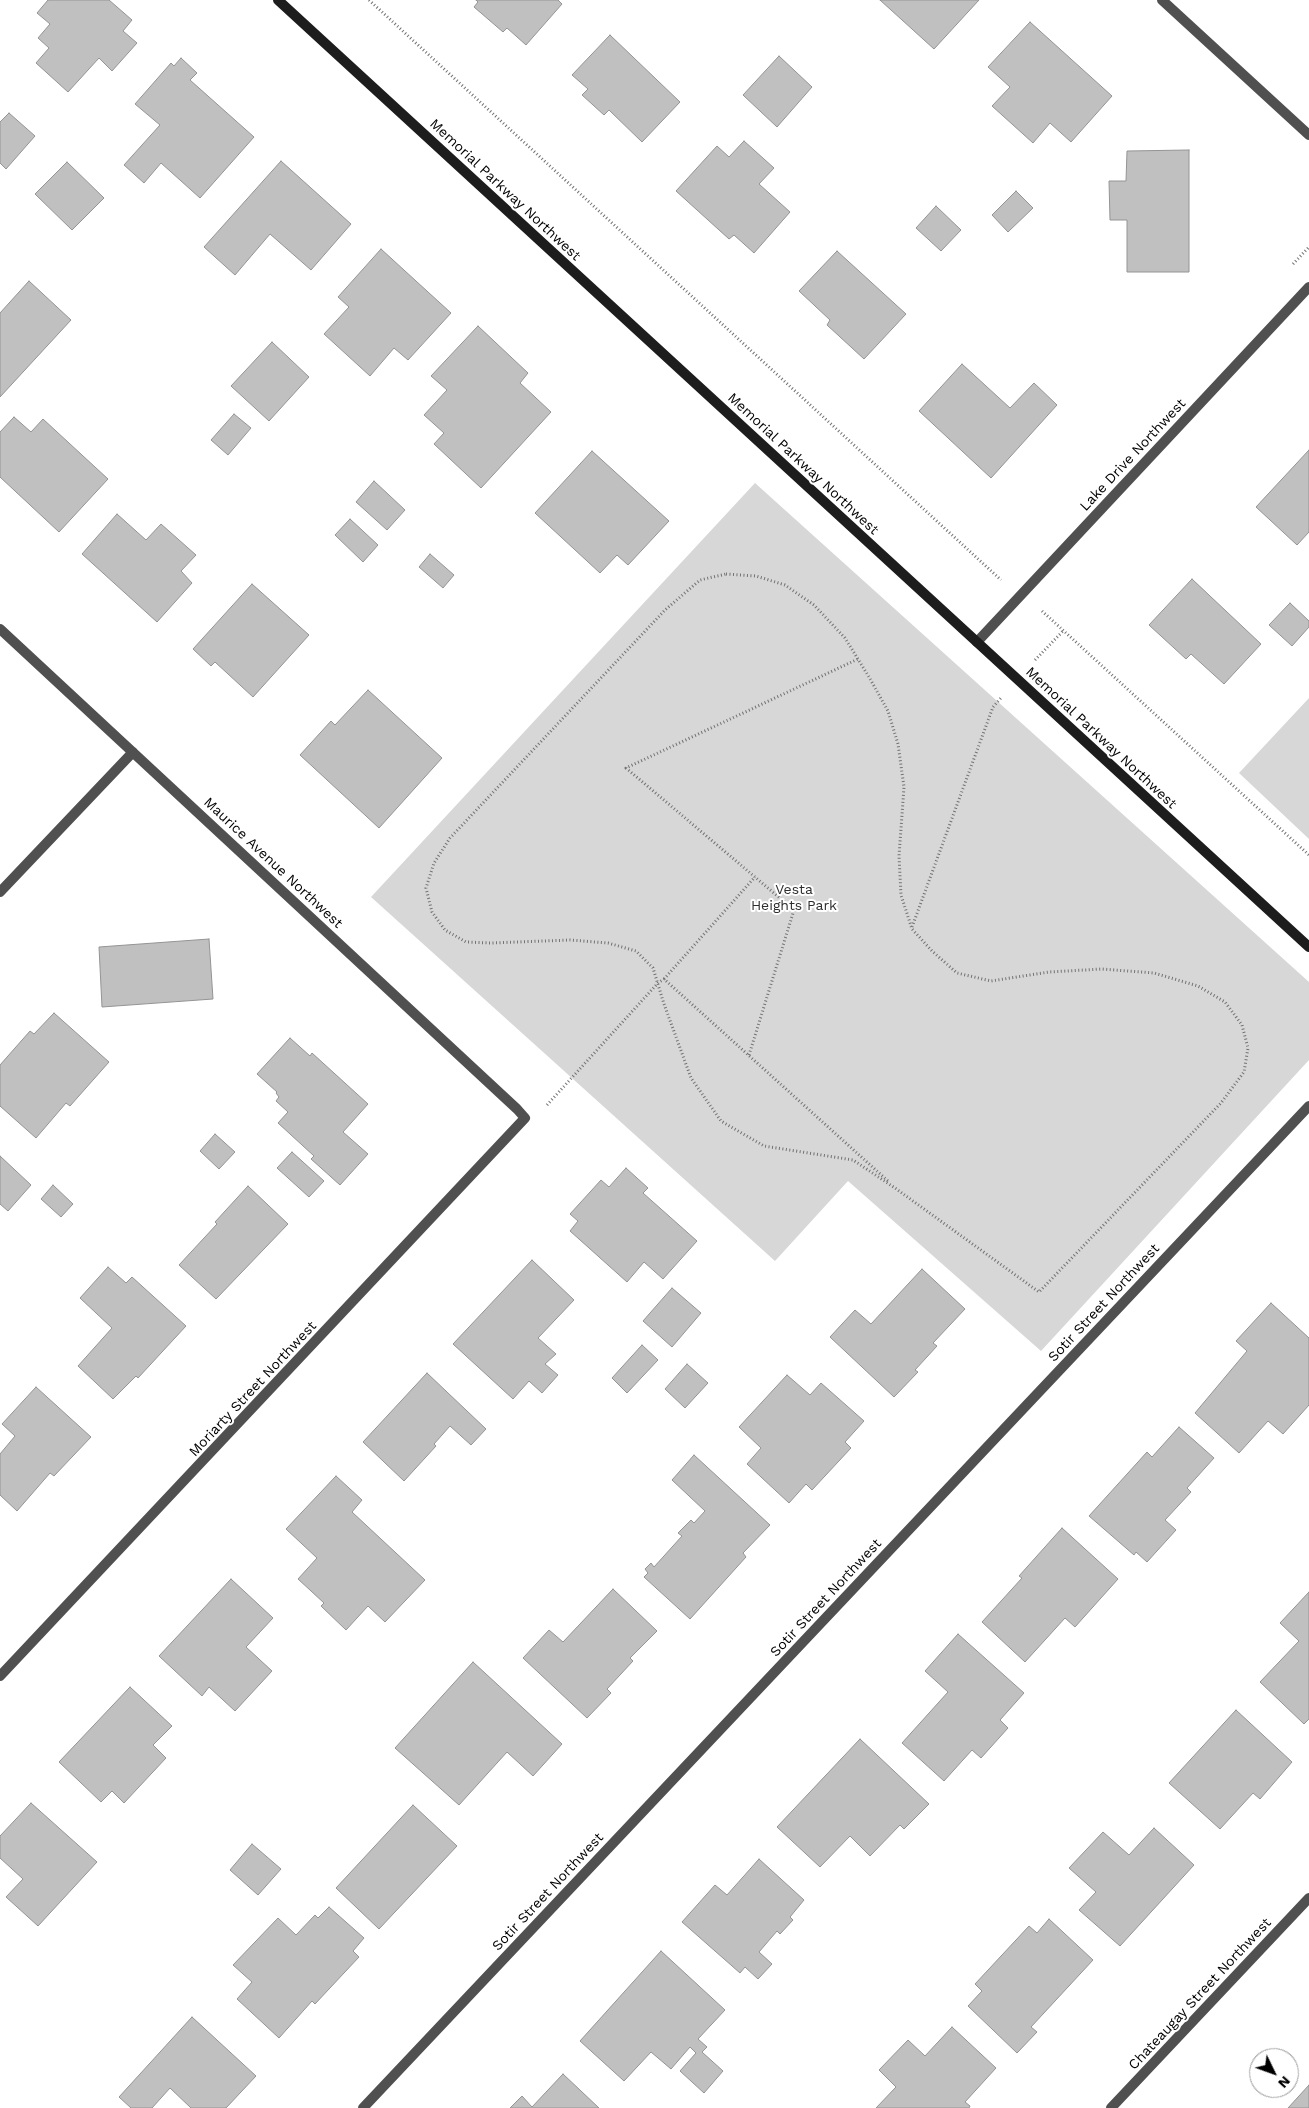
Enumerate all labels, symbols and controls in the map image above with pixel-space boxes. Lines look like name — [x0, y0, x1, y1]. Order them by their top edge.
street label: Memorial Parkway Northwest — [426, 116, 584, 264]
street label: Memorial Parkway Northwest — [724, 390, 882, 538]
street label: Lake Drive Northwest — [1077, 395, 1189, 515]
street label: Memorial Parkway Northwest — [1022, 664, 1180, 812]
street label: Maurice Avenue Northwest — [200, 794, 346, 932]
park label: Vesta Heights Park — [751, 882, 837, 914]
street label: Sotir Street Northwest — [1045, 1240, 1163, 1366]
street label: Moriarty Street Northwest — [186, 1318, 320, 1460]
street label: Sotir Street Northwest — [767, 1535, 885, 1661]
street label: Sotir Street Northwest — [489, 1829, 607, 1955]
street label: Chateaugay Street Northwest — [1125, 1915, 1275, 2073]
north arrow — [1249, 2048, 1299, 2098]
text: N — [1275, 2073, 1294, 2092]

